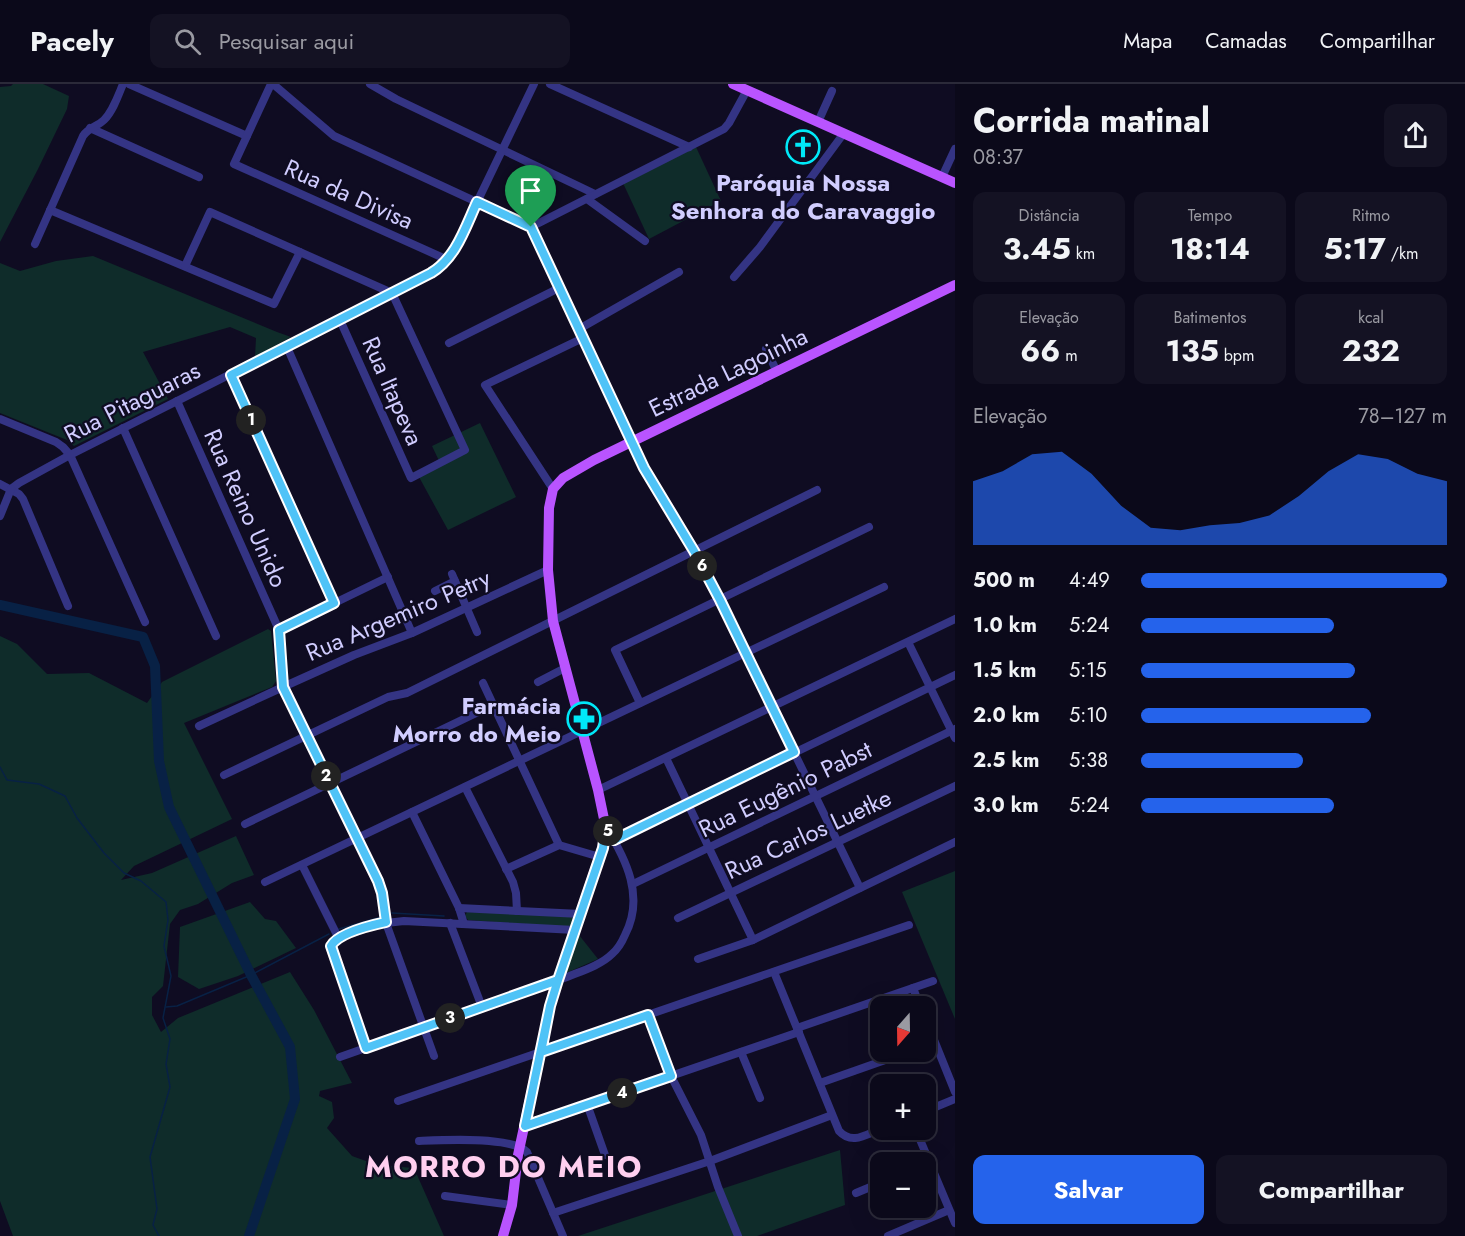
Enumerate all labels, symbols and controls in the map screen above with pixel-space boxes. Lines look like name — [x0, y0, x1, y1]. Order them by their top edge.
search box — [150, 14, 570, 68]
text: Pacely — [30, 21, 114, 62]
icon: search — [171, 25, 204, 58]
text: Pesquisar aqui — [219, 25, 354, 57]
text: Mapa — [1123, 26, 1172, 56]
text: Camadas — [1205, 26, 1287, 56]
text: Compartilhar — [1320, 26, 1435, 56]
text: Corrida matinal — [973, 97, 1210, 144]
button: share — [1384, 104, 1447, 167]
church icon: Paróquia Nossa Senhora do Caravaggio — [785, 129, 821, 165]
text: 08:37 — [973, 143, 1023, 172]
street label: Rua da Divisa — [279, 150, 419, 238]
pin — [505, 165, 556, 227]
place label: Paróquia Nossa Senhora do Caravaggio — [671, 165, 935, 228]
icon: arrive — [514, 174, 547, 207]
text: Distância — [1019, 204, 1080, 227]
text: Tempo — [1188, 204, 1232, 227]
text: Ritmo — [1352, 204, 1390, 227]
text: 3.45 — [1003, 227, 1071, 270]
text: 18:14 — [1170, 227, 1250, 270]
text: 5:17 — [1324, 227, 1386, 270]
text: km — [1071, 242, 1095, 265]
text: /km — [1386, 242, 1418, 265]
text: Elevação — [1019, 306, 1079, 329]
text: Batimentos — [1174, 306, 1246, 329]
text: kcal — [1358, 306, 1384, 329]
street label: Estrada Lagoinha — [643, 318, 813, 426]
text: 66 — [1020, 329, 1060, 372]
text: 135 — [1166, 329, 1219, 372]
text: 232 — [1342, 329, 1400, 372]
street label: Rua Itapeva — [353, 331, 433, 451]
text: m — [1060, 344, 1078, 367]
text: bpm — [1219, 344, 1254, 367]
street label: Rua Pitaguaras — [58, 353, 206, 451]
text: Elevação — [973, 402, 1047, 431]
text: 78–127 m — [1358, 402, 1447, 431]
pin: 1 — [236, 405, 266, 435]
text: 1 — [247, 408, 255, 431]
street label: Rua Reino Unido — [195, 423, 297, 593]
pin: 6 — [687, 551, 717, 581]
text: 6 — [697, 554, 707, 577]
street label: Rua Argemiro Petry — [300, 560, 496, 670]
text: 500 m — [973, 566, 1035, 595]
text: 4:49 — [1069, 566, 1110, 595]
text: 1.0 km — [973, 611, 1037, 640]
text: 5:24 — [1069, 611, 1109, 640]
text: 1.5 km — [973, 656, 1036, 685]
text: 5:15 — [1069, 656, 1107, 685]
place label: Farmácia Morro do Meio — [393, 688, 561, 751]
pharmacy icon: Farmácia Morro do Meio — [566, 701, 602, 737]
text: 2.0 km — [973, 701, 1040, 730]
text: 5:10 — [1069, 701, 1107, 730]
street label: Rua Eugênio Pabst — [692, 732, 878, 846]
text: 2.5 km — [973, 746, 1039, 775]
text: 5:38 — [1069, 746, 1108, 775]
pin: 2 — [311, 761, 341, 791]
text: 2 — [321, 764, 331, 787]
street label: Rua Carlos Luetke — [719, 780, 897, 888]
text: 3.0 km — [973, 791, 1039, 820]
text: 5:24 — [1069, 791, 1109, 820]
pin: 5 — [593, 816, 623, 846]
text: 5 — [603, 819, 613, 842]
north arrow — [870, 996, 936, 1062]
map controls — [870, 996, 936, 1218]
pin: 3 — [435, 1003, 465, 1033]
text: 3 — [445, 1006, 455, 1029]
button: + — [870, 1074, 936, 1140]
pin: 4 — [607, 1078, 637, 1108]
text: 4 — [616, 1081, 628, 1104]
district label: MORRO DO MEIO — [365, 1145, 643, 1188]
button: − — [870, 1152, 936, 1218]
button: Salvar — [973, 1155, 1204, 1224]
button: Compartilhar — [1216, 1155, 1447, 1224]

